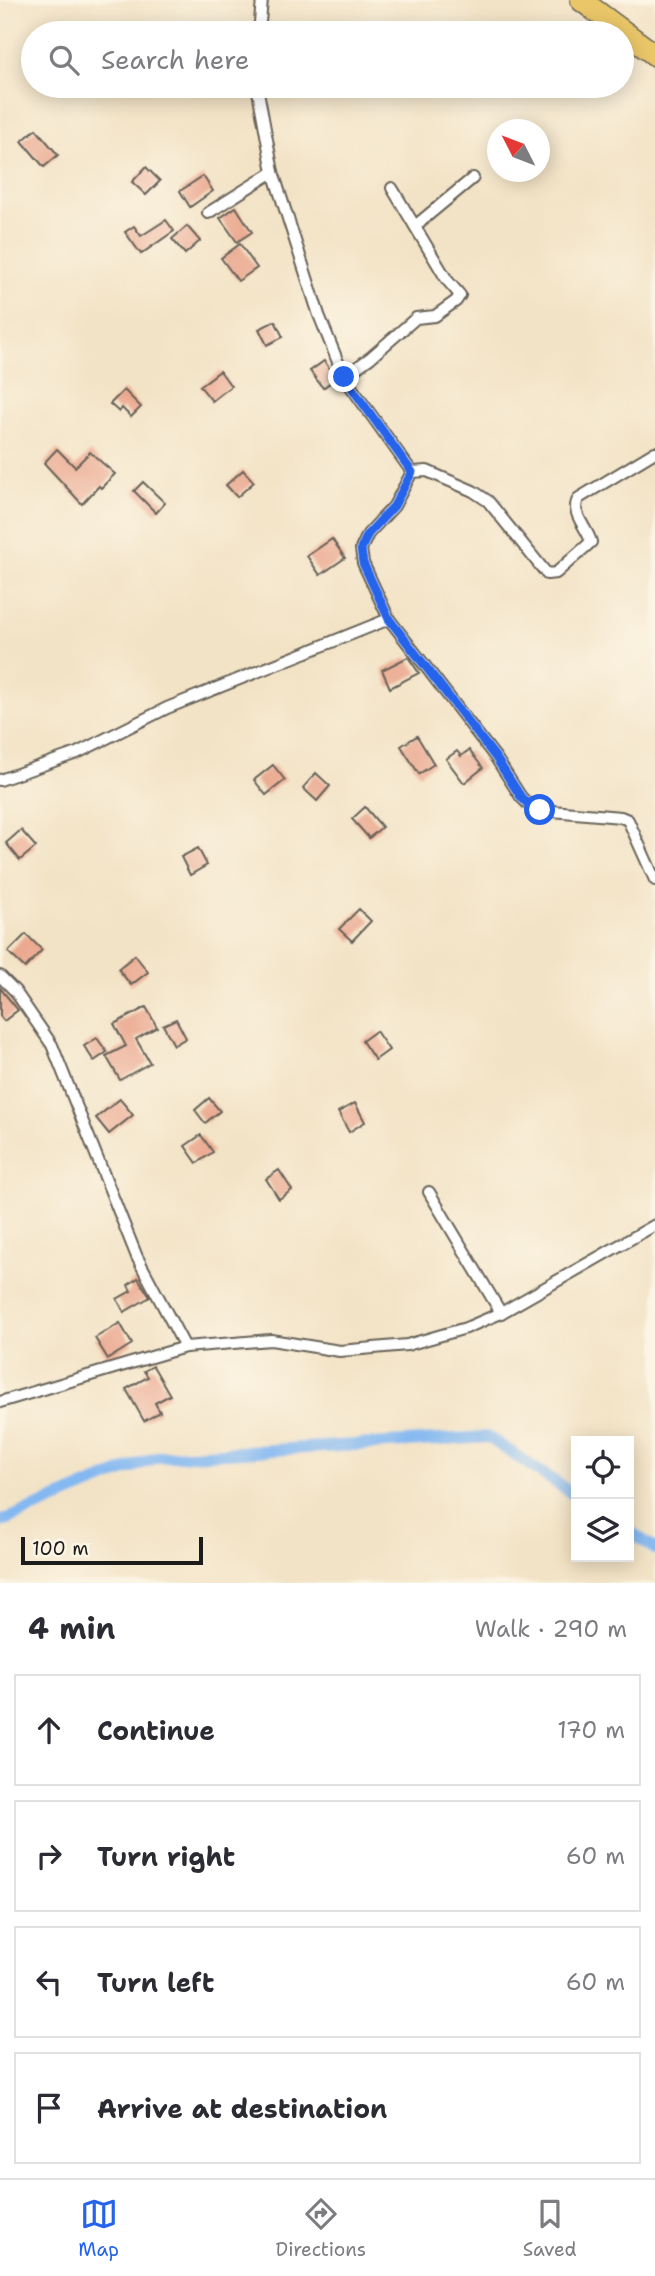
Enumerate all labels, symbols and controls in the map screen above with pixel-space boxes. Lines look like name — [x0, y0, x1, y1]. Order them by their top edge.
search box — [21, 21, 634, 98]
icon: search — [45, 41, 83, 79]
text: Search here — [101, 42, 250, 77]
north arrow — [487, 119, 550, 182]
route end — [328, 361, 359, 392]
route start — [524, 794, 555, 825]
map controls — [571, 1436, 634, 1562]
button: locate — [571, 1436, 634, 1499]
button: layers — [571, 1499, 634, 1562]
scale bar — [21, 1534, 203, 1566]
text: 100 m — [32, 1536, 89, 1561]
text: 4 min — [28, 1608, 115, 1649]
text: Walk · 290 m — [475, 1614, 627, 1644]
icon: ahead — [30, 1711, 68, 1749]
text: Continue — [97, 1713, 215, 1748]
text: 170 m — [557, 1715, 625, 1745]
icon: right — [30, 1837, 68, 1875]
text: Turn right — [97, 1839, 235, 1874]
text: 60 m — [566, 1841, 625, 1871]
icon: left — [30, 1963, 68, 2001]
text: Turn left — [97, 1965, 214, 2000]
text: 60 m — [566, 1967, 625, 1997]
icon: arrive — [30, 2089, 68, 2127]
text: Arrive at destination — [97, 2091, 387, 2126]
tab: Map — [78, 2195, 119, 2262]
tab: Directions — [276, 2195, 366, 2262]
tab: Saved — [523, 2195, 577, 2262]

